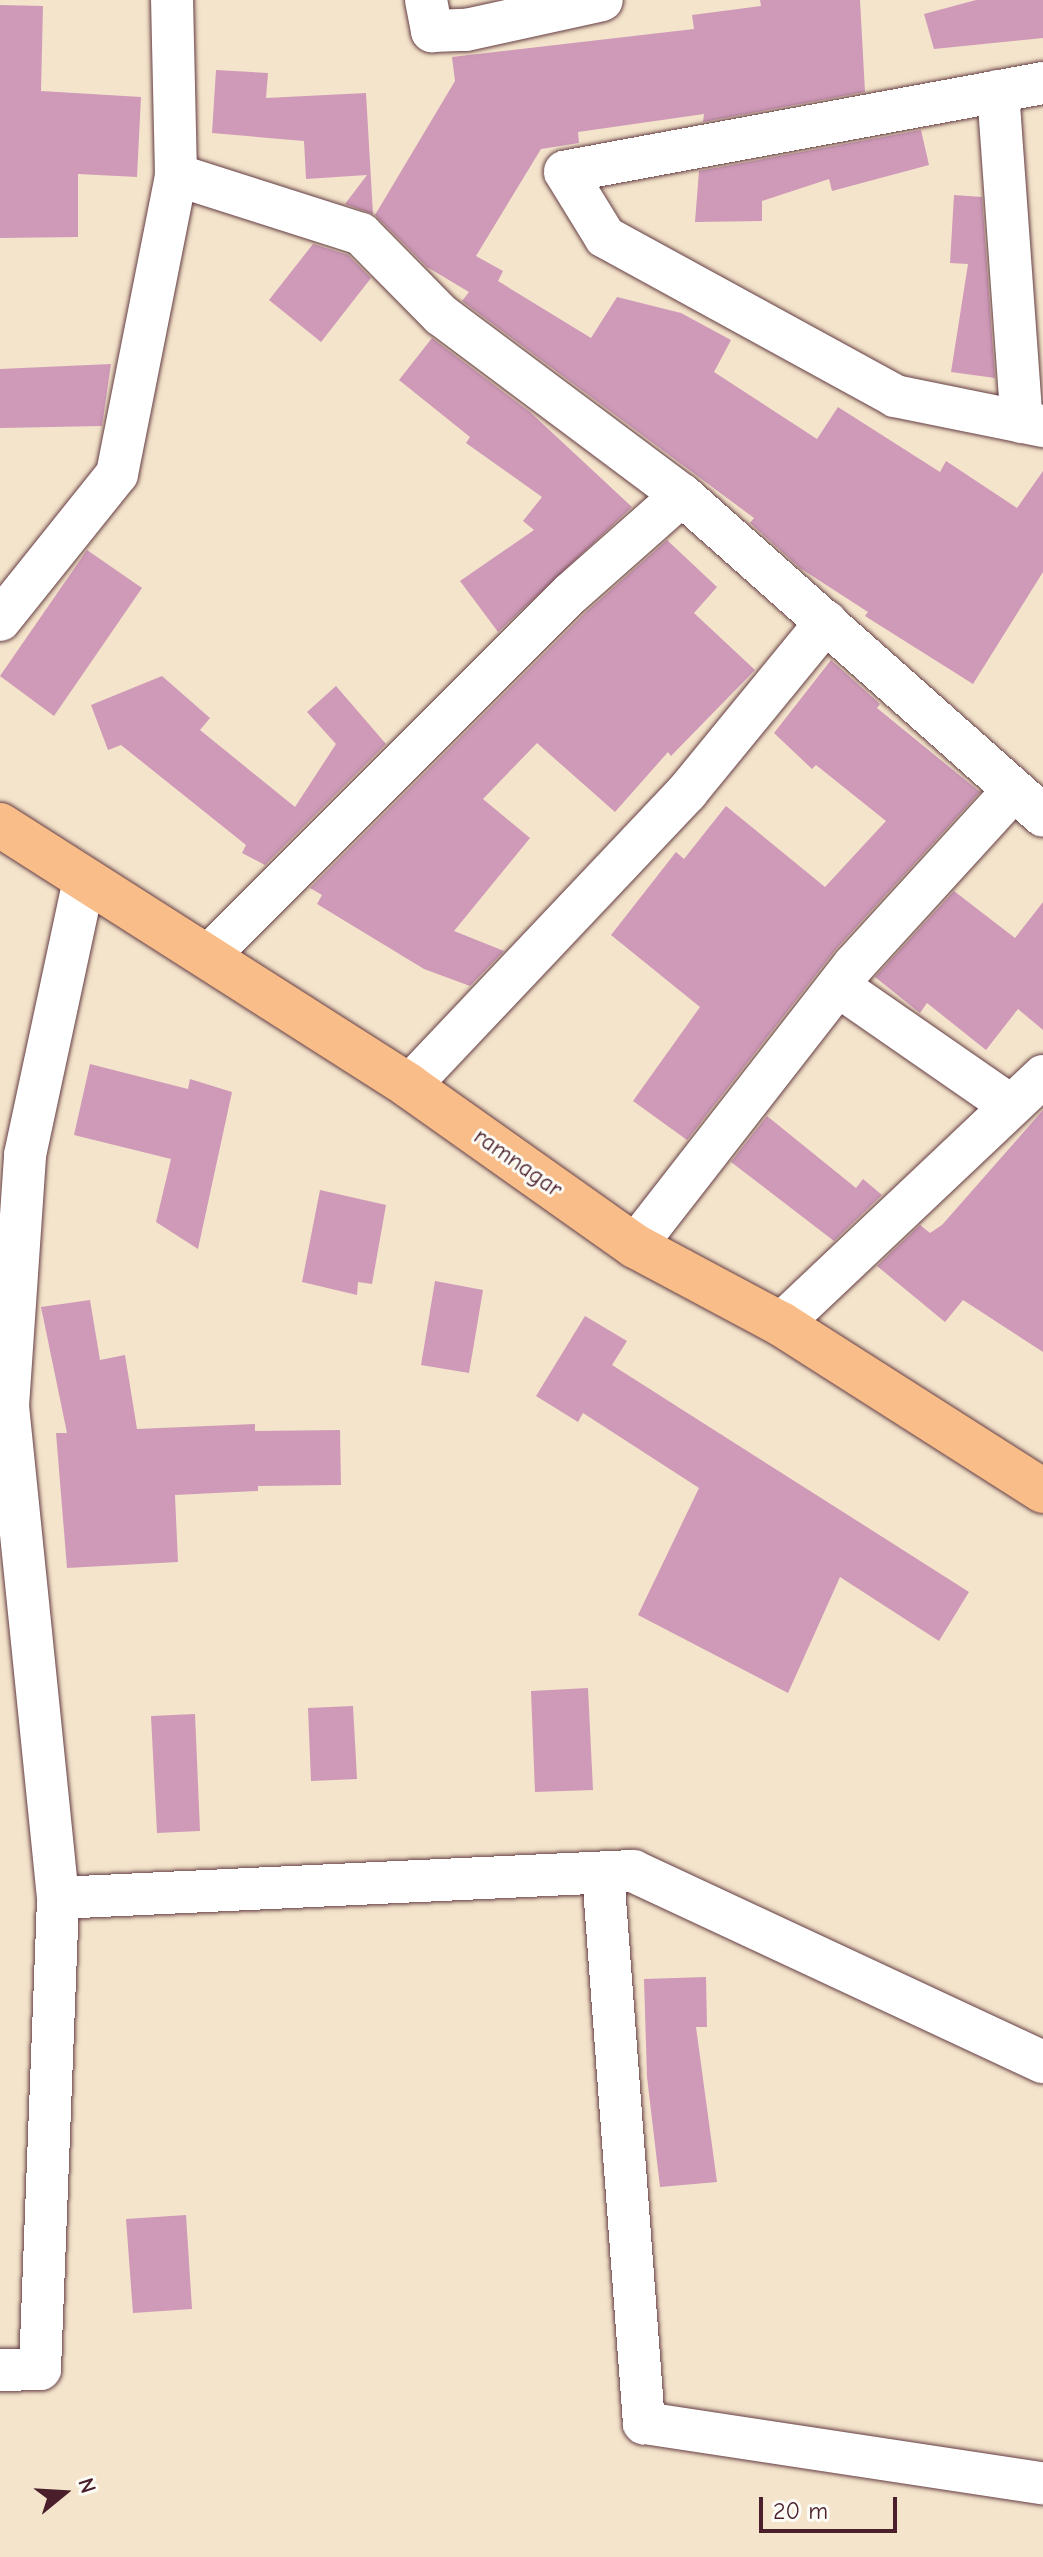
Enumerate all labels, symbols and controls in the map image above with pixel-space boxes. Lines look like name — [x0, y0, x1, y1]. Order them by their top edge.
street label: ramnagar — [468, 1122, 568, 1204]
north arrow — [24, 2453, 104, 2533]
text: N — [72, 2475, 101, 2496]
scale bar — [763, 2481, 901, 2531]
text: 20 m — [773, 2497, 828, 2525]

